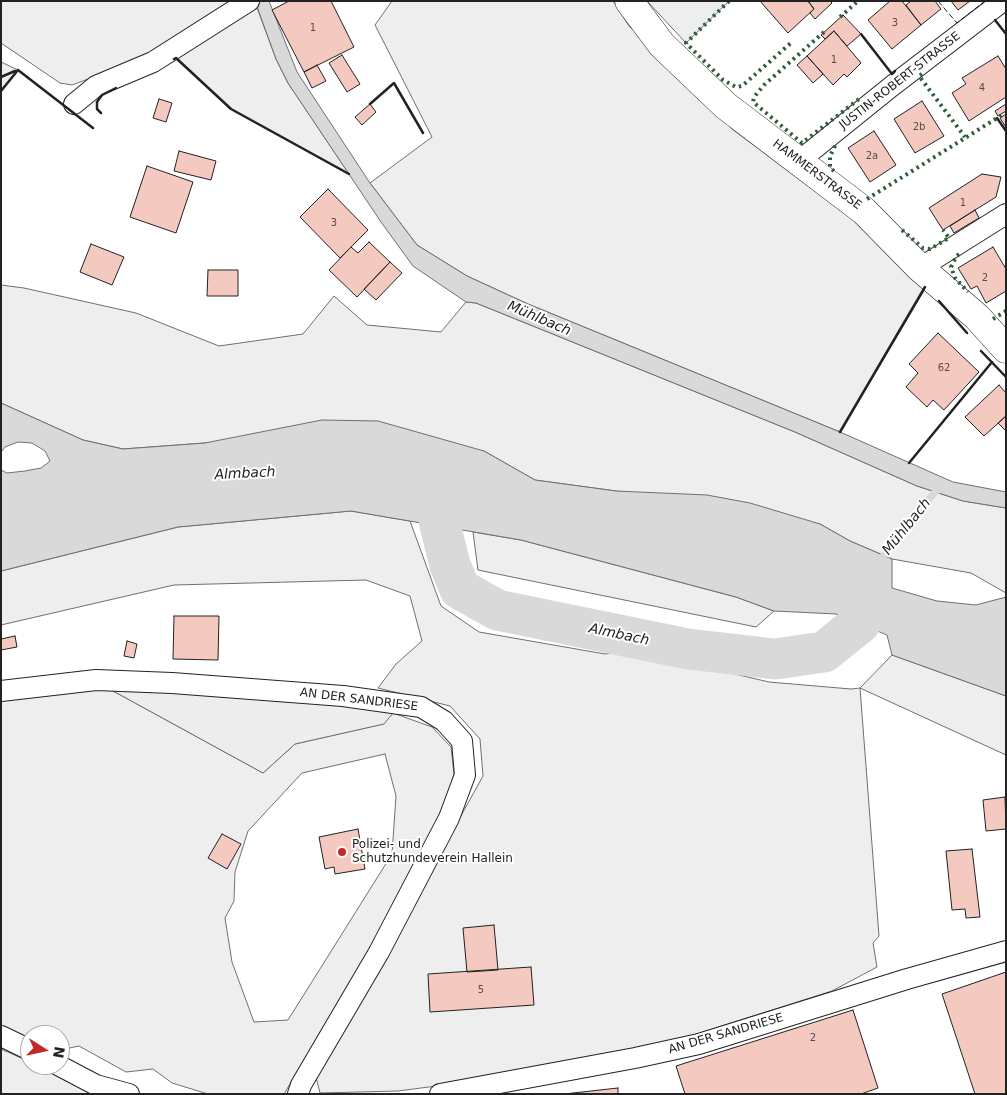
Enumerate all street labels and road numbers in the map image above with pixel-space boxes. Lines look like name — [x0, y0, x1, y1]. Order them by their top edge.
street label: JUSTIN-ROBERT-STRASSE — [837, 29, 963, 133]
street label: HAMMERSTRASSE — [770, 137, 864, 213]
street label: AN DER SANDRIESE — [299, 686, 419, 714]
street label: AN DER SANDRIESE — [667, 1011, 785, 1057]

